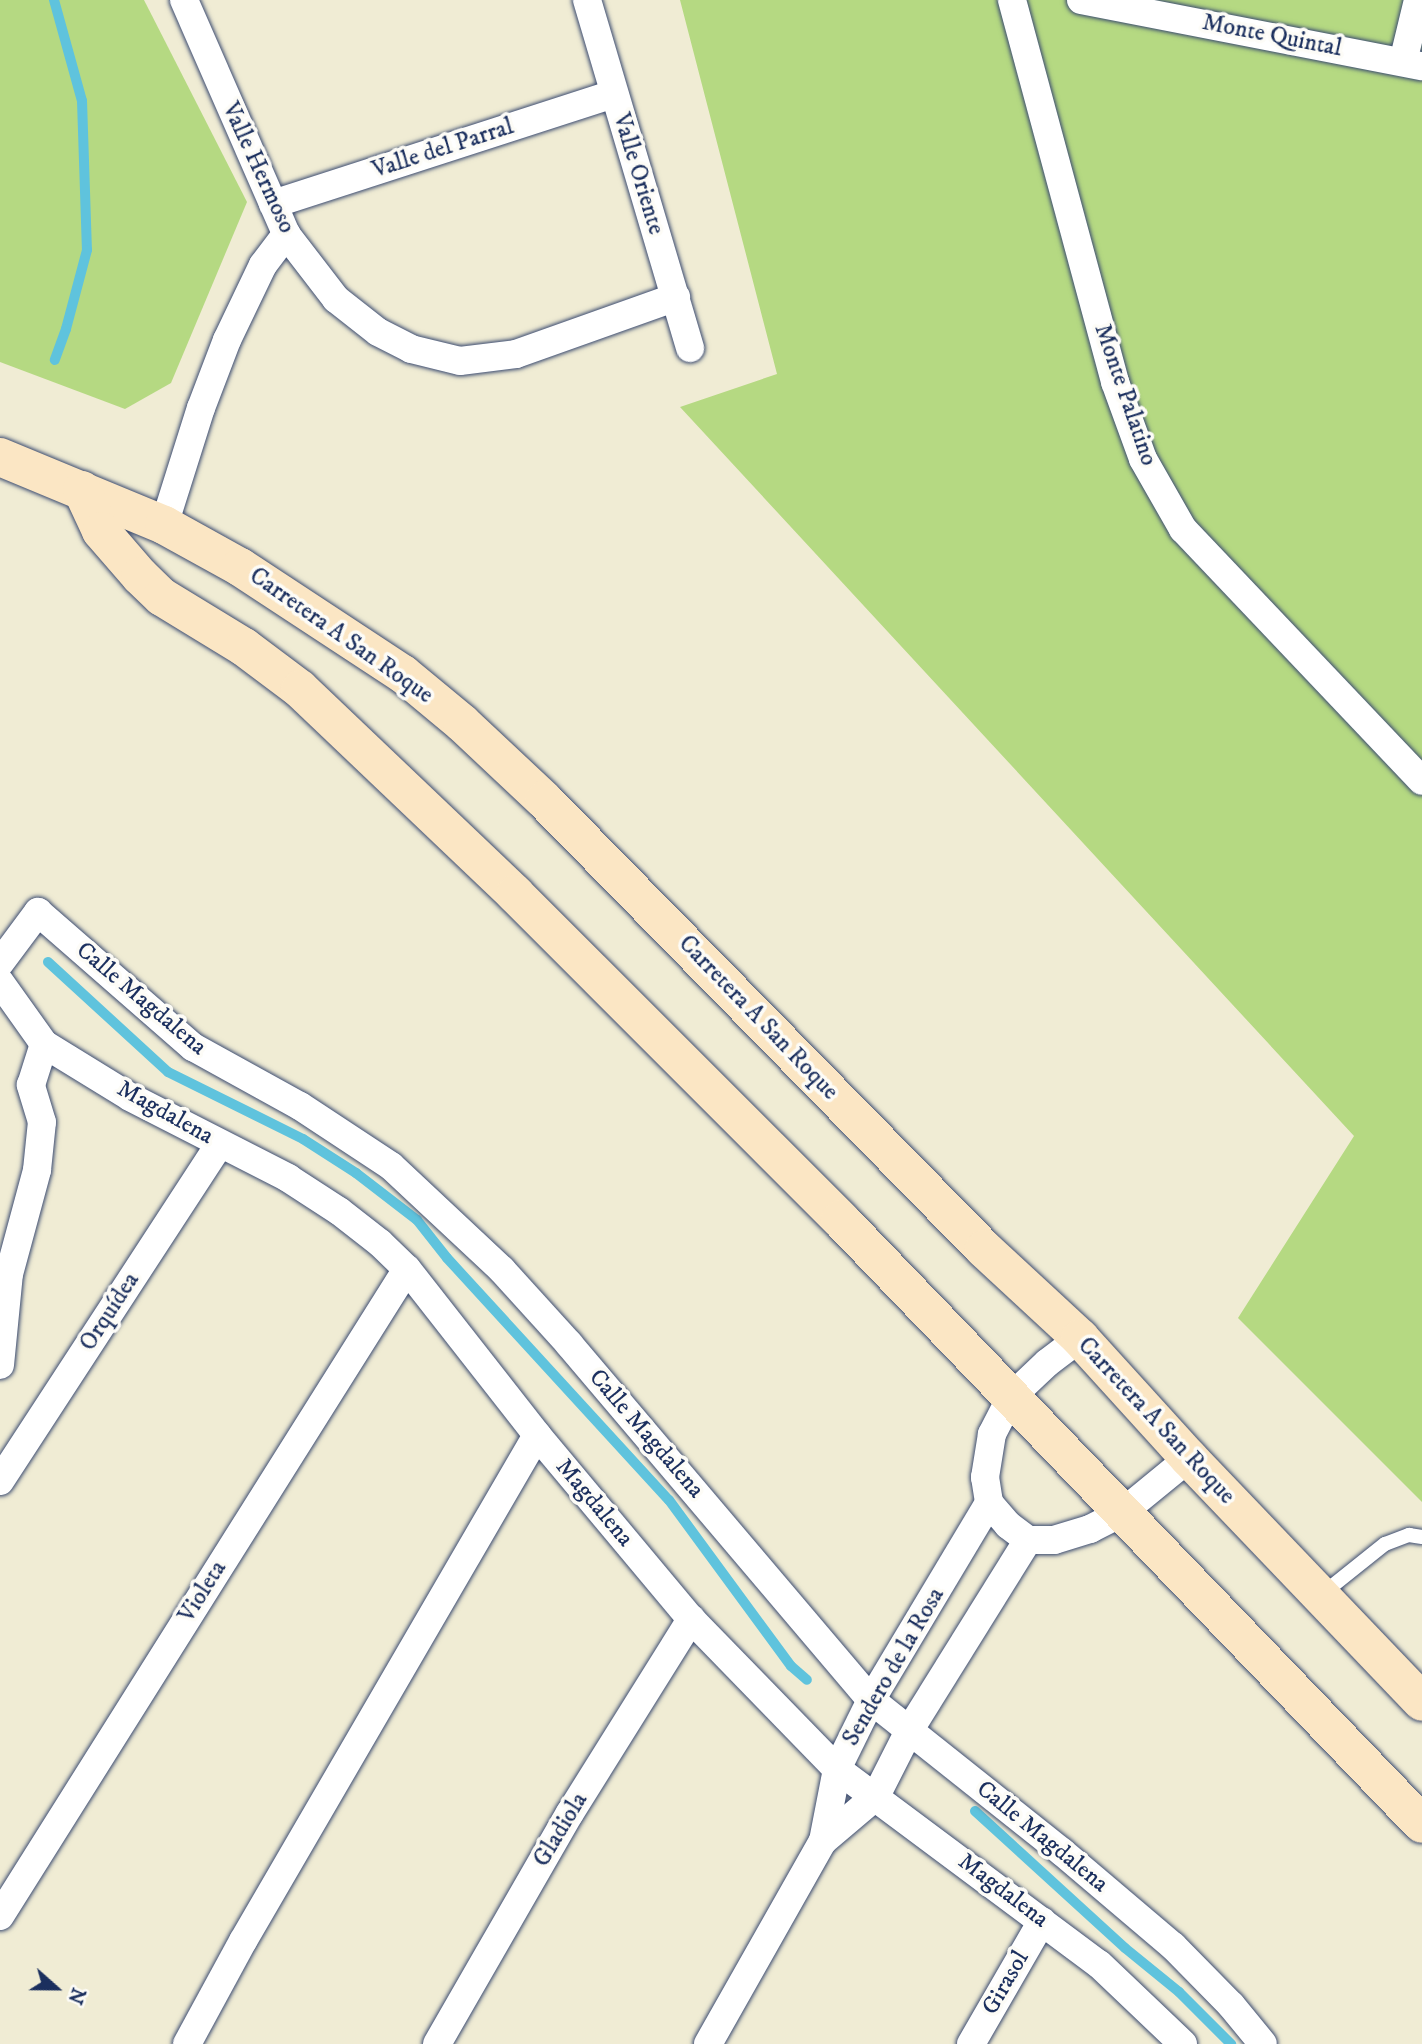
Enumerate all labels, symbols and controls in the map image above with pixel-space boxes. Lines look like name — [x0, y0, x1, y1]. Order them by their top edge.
street label: Monte Quintal — [1200, 8, 1344, 64]
street label: Valle Hermoso — [215, 98, 301, 238]
street label: Valle Oriente — [606, 110, 670, 238]
street label: Valle del Parral — [369, 113, 517, 185]
street label: Monte Palatino — [1087, 320, 1163, 470]
street label: Carretera A San Roque — [244, 562, 438, 710]
street label: Carretera A San Roque — [672, 930, 844, 1106]
street label: Calle Magdalena — [70, 936, 212, 1062]
street label: Magdalena — [112, 1075, 218, 1151]
street label: Orquídea — [74, 1267, 146, 1357]
street label: Carretera A San Roque — [1071, 1332, 1241, 1510]
street label: Calle Magdalena — [582, 1364, 710, 1504]
street label: Magdalena — [549, 1453, 639, 1553]
street label: Violeta — [173, 1556, 233, 1628]
street label: Sendero de la Rosa — [837, 1583, 951, 1751]
street label: Calle Magdalena — [970, 1775, 1114, 1899]
street label: Gladiola — [528, 1788, 594, 1872]
street label: Magdalena — [952, 1848, 1054, 1934]
street label: Girasol — [976, 1946, 1036, 2020]
north arrow — [21, 1953, 91, 2023]
text: N — [63, 1984, 90, 2007]

